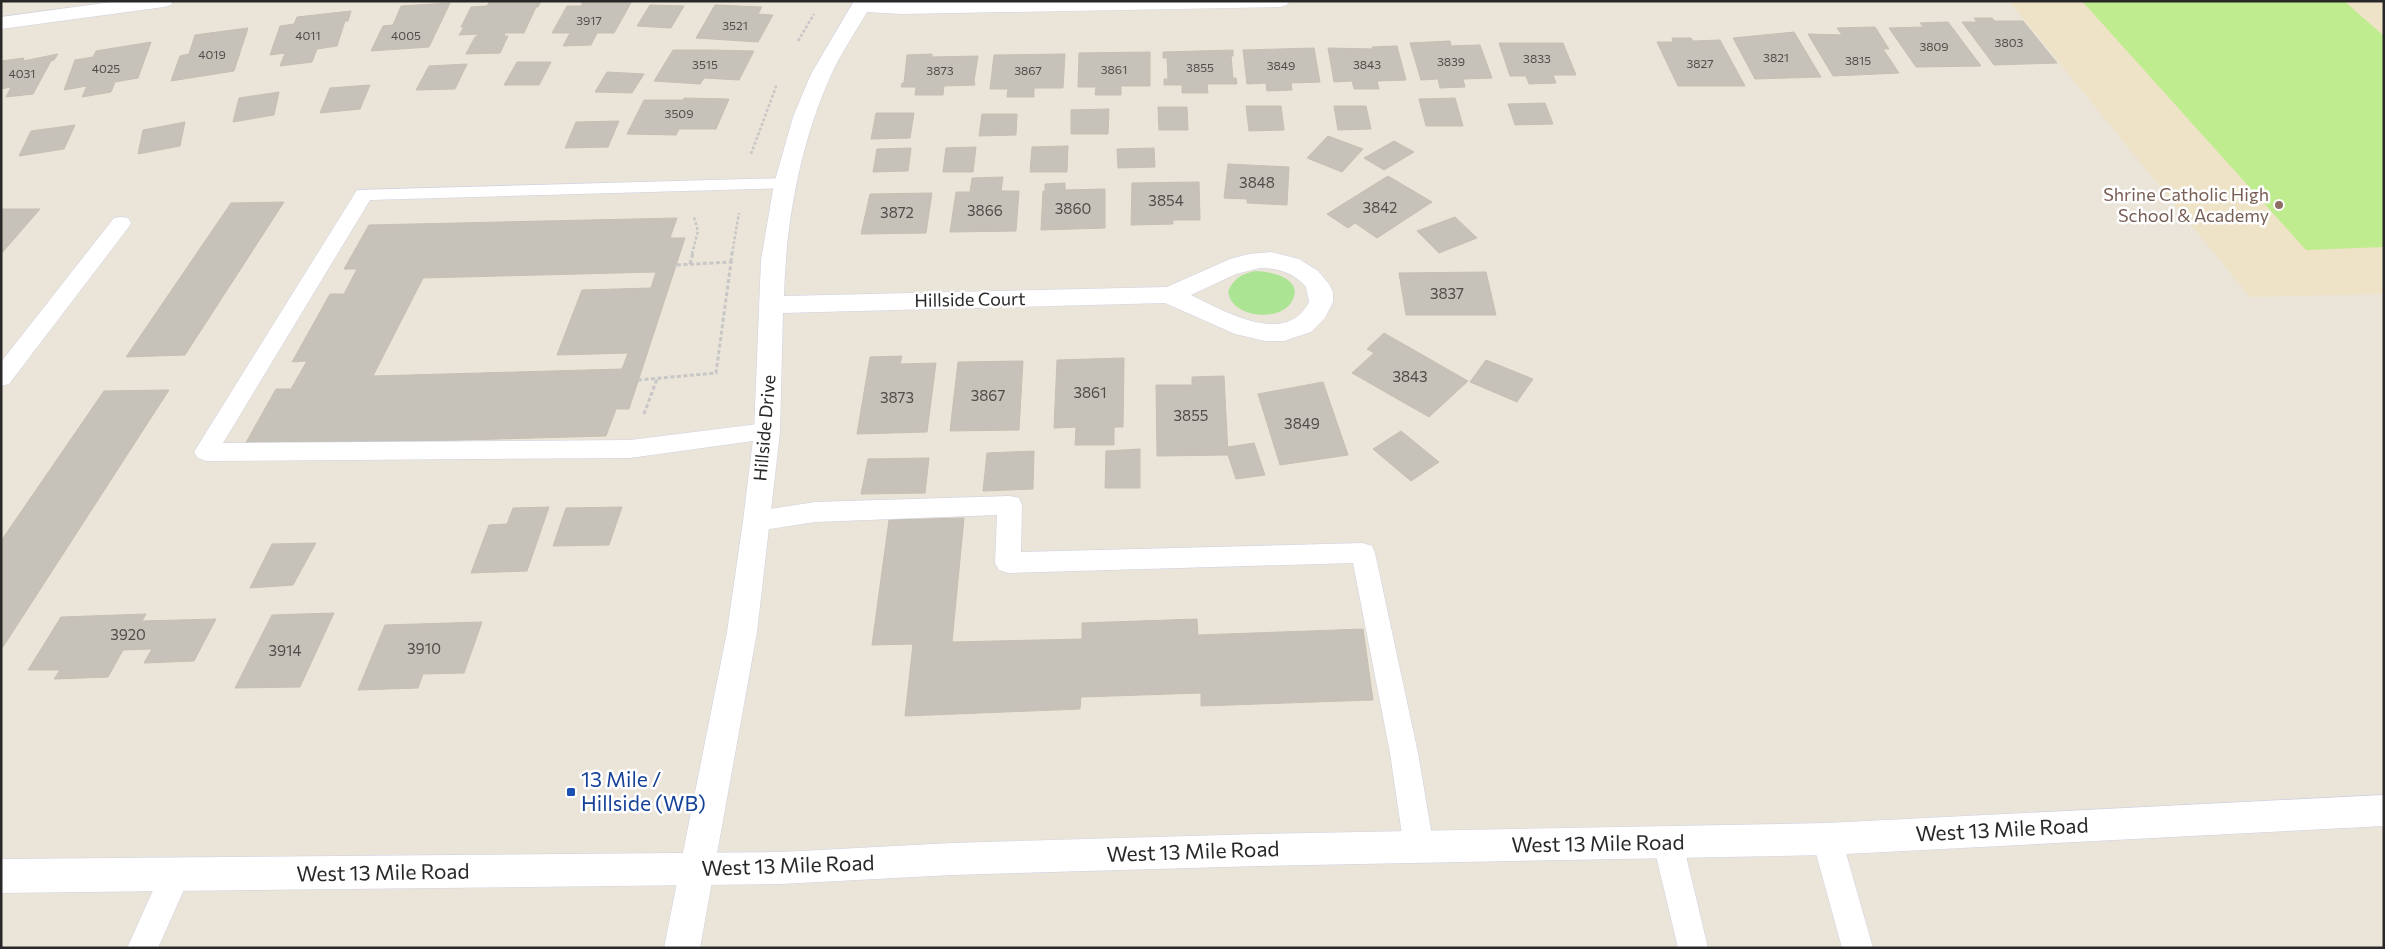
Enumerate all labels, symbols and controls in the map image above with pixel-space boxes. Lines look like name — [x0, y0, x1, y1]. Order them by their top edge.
house number: 3917 — [576, 13, 602, 27]
house number: 3521 — [722, 18, 748, 32]
house number: 4011 — [295, 28, 321, 42]
house number: 4005 — [391, 28, 421, 42]
house number: 3803 — [1995, 35, 2024, 49]
house number: 3809 — [1919, 39, 1949, 53]
house number: 4019 — [198, 47, 226, 61]
house number: 3821 — [1763, 50, 1789, 64]
house number: 3833 — [1523, 51, 1551, 65]
house number: 3815 — [1845, 53, 1871, 67]
house number: 3839 — [1437, 54, 1465, 68]
house number: 3827 — [1686, 56, 1714, 70]
house number: 3515 — [692, 57, 718, 71]
house number: 3843 — [1353, 57, 1381, 71]
house number: 3849 — [1267, 58, 1295, 72]
house number: 3855 — [1186, 60, 1214, 74]
house number: 4025 — [92, 61, 120, 75]
house number: 3861 — [1101, 62, 1127, 76]
house number: 3873 — [926, 63, 954, 77]
house number: 3867 — [1014, 63, 1042, 77]
house number: 4031 — [9, 66, 35, 80]
house number: 3509 — [665, 106, 693, 120]
house number: 3848 — [1239, 173, 1275, 191]
place label: Shrine Catholic High School & Academy — [2103, 183, 2269, 226]
house number: 3854 — [1148, 191, 1184, 209]
house number: 3842 — [1363, 198, 1397, 216]
house number: 3860 — [1055, 199, 1091, 217]
marker: Shrine Catholic High School & Academy — [2273, 199, 2285, 211]
house number: 3866 — [967, 201, 1003, 219]
house number: 3872 — [880, 203, 914, 221]
house number: 3837 — [1430, 284, 1464, 302]
street label: Hillside Court — [914, 287, 1026, 311]
house number: 3843 — [1392, 367, 1428, 385]
street label: Hillside Drive — [748, 374, 780, 482]
house number: 3861 — [1073, 383, 1107, 401]
house number: 3867 — [971, 386, 1005, 404]
house number: 3873 — [880, 388, 914, 406]
house number: 3855 — [1174, 406, 1208, 424]
house number: 3849 — [1284, 414, 1320, 432]
house number: 3920 — [110, 625, 146, 643]
house number: 3910 — [407, 639, 441, 657]
house number: 3914 — [268, 641, 302, 659]
place label: 13 Mile / Hillside (WB) — [581, 766, 706, 815]
marker: 13 Mile / Hillside (WB) — [565, 786, 577, 798]
street label: West 13 Mile Road — [1915, 811, 2089, 846]
street label: West 13 Mile Road — [1511, 828, 1685, 857]
street label: West 13 Mile Road — [1106, 835, 1280, 866]
street label: West 13 Mile Road — [701, 849, 875, 880]
street label: West 13 Mile Road — [296, 857, 470, 886]

